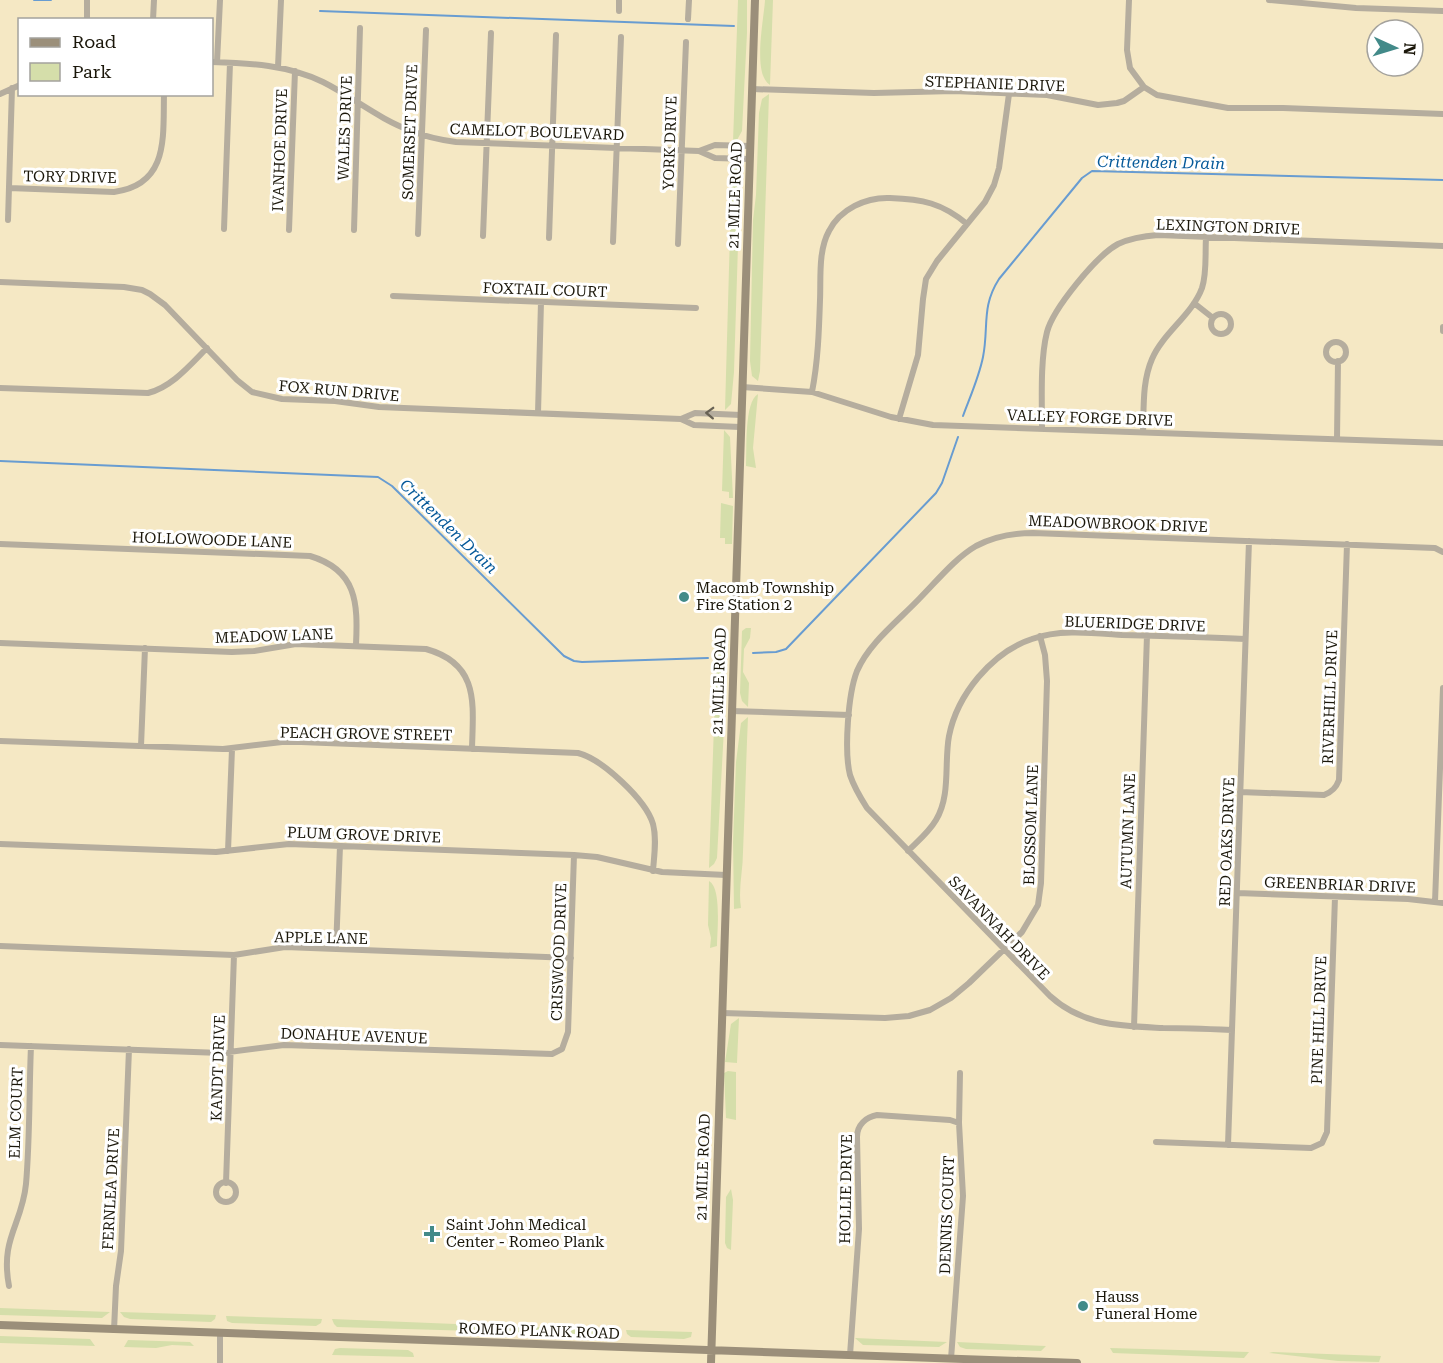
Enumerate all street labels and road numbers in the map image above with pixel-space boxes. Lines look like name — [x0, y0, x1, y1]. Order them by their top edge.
street label: SOMERSET DRIVE — [399, 64, 421, 200]
street label: STEPHANIE DRIVE — [925, 73, 1065, 95]
street label: WALES DRIVE — [334, 75, 356, 181]
street label: IVANHOE DRIVE — [269, 88, 291, 212]
street label: YORK DRIVE — [659, 95, 681, 191]
street label: CAMELOT BOULEVARD — [449, 120, 625, 144]
street label: 21 MILE ROAD — [724, 141, 746, 249]
street label: TORY DRIVE — [23, 167, 117, 187]
street label: LEXINGTON DRIVE — [1156, 215, 1300, 239]
street label: FOXTAIL COURT — [482, 279, 608, 301]
street label: FOX RUN DRIVE — [278, 377, 400, 405]
street label: VALLEY FORGE DRIVE — [1007, 406, 1173, 430]
street label: MEADOWBROOK DRIVE — [1028, 512, 1208, 536]
street label: HOLLOWOODE LANE — [132, 528, 292, 552]
street label: BLUERIDGE DRIVE — [1064, 613, 1206, 635]
street label: MEADOW LANE — [215, 625, 333, 647]
street label: 21 MILE ROAD — [708, 627, 730, 735]
street label: RIVERHILL DRIVE — [1319, 629, 1341, 765]
street label: PEACH GROVE STREET — [280, 723, 452, 745]
street label: BLOSSOM LANE — [1020, 764, 1042, 886]
street label: AUTUMN LANE — [1117, 773, 1139, 889]
street label: RED OAKS DRIVE — [1216, 777, 1238, 907]
street label: PLUM GROVE DRIVE — [287, 823, 441, 847]
street label: SAVANNAH DRIVE — [945, 872, 1053, 984]
street label: GREENBRIAR DRIVE — [1264, 873, 1416, 897]
street label: CRISWOOD DRIVE — [548, 883, 570, 1021]
street label: APPLE LANE — [274, 928, 368, 948]
street label: PINE HILL DRIVE — [1308, 955, 1330, 1085]
street label: KANDT DRIVE — [207, 1014, 229, 1122]
street label: DONAHUE AVENUE — [280, 1024, 428, 1048]
street label: ELM COURT — [5, 1067, 27, 1159]
street label: 21 MILE ROAD — [692, 1113, 714, 1221]
street label: FERNLEA DRIVE — [99, 1128, 123, 1250]
street label: HOLLIE DRIVE — [836, 1134, 856, 1244]
street label: DENNIS COURT — [936, 1155, 958, 1275]
street label: ROMEO PLANK ROAD — [458, 1319, 620, 1343]

